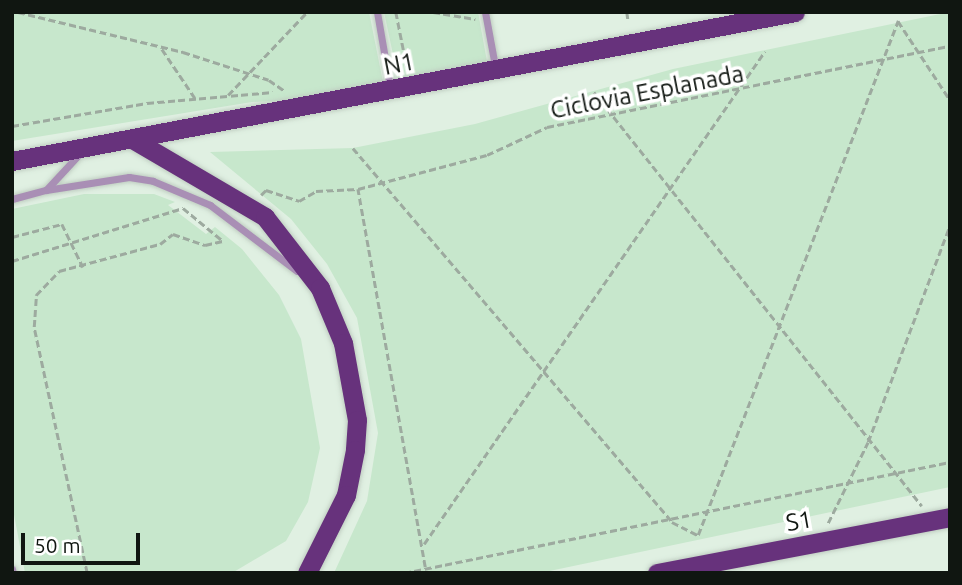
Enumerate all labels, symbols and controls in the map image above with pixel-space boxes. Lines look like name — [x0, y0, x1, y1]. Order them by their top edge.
street label: N1 — [381, 47, 417, 81]
street label: Ciclovia Esplanada — [548, 59, 746, 125]
street label: S1 — [784, 505, 814, 537]
scale bar — [24, 518, 144, 562]
text: 50 m — [34, 533, 81, 557]

